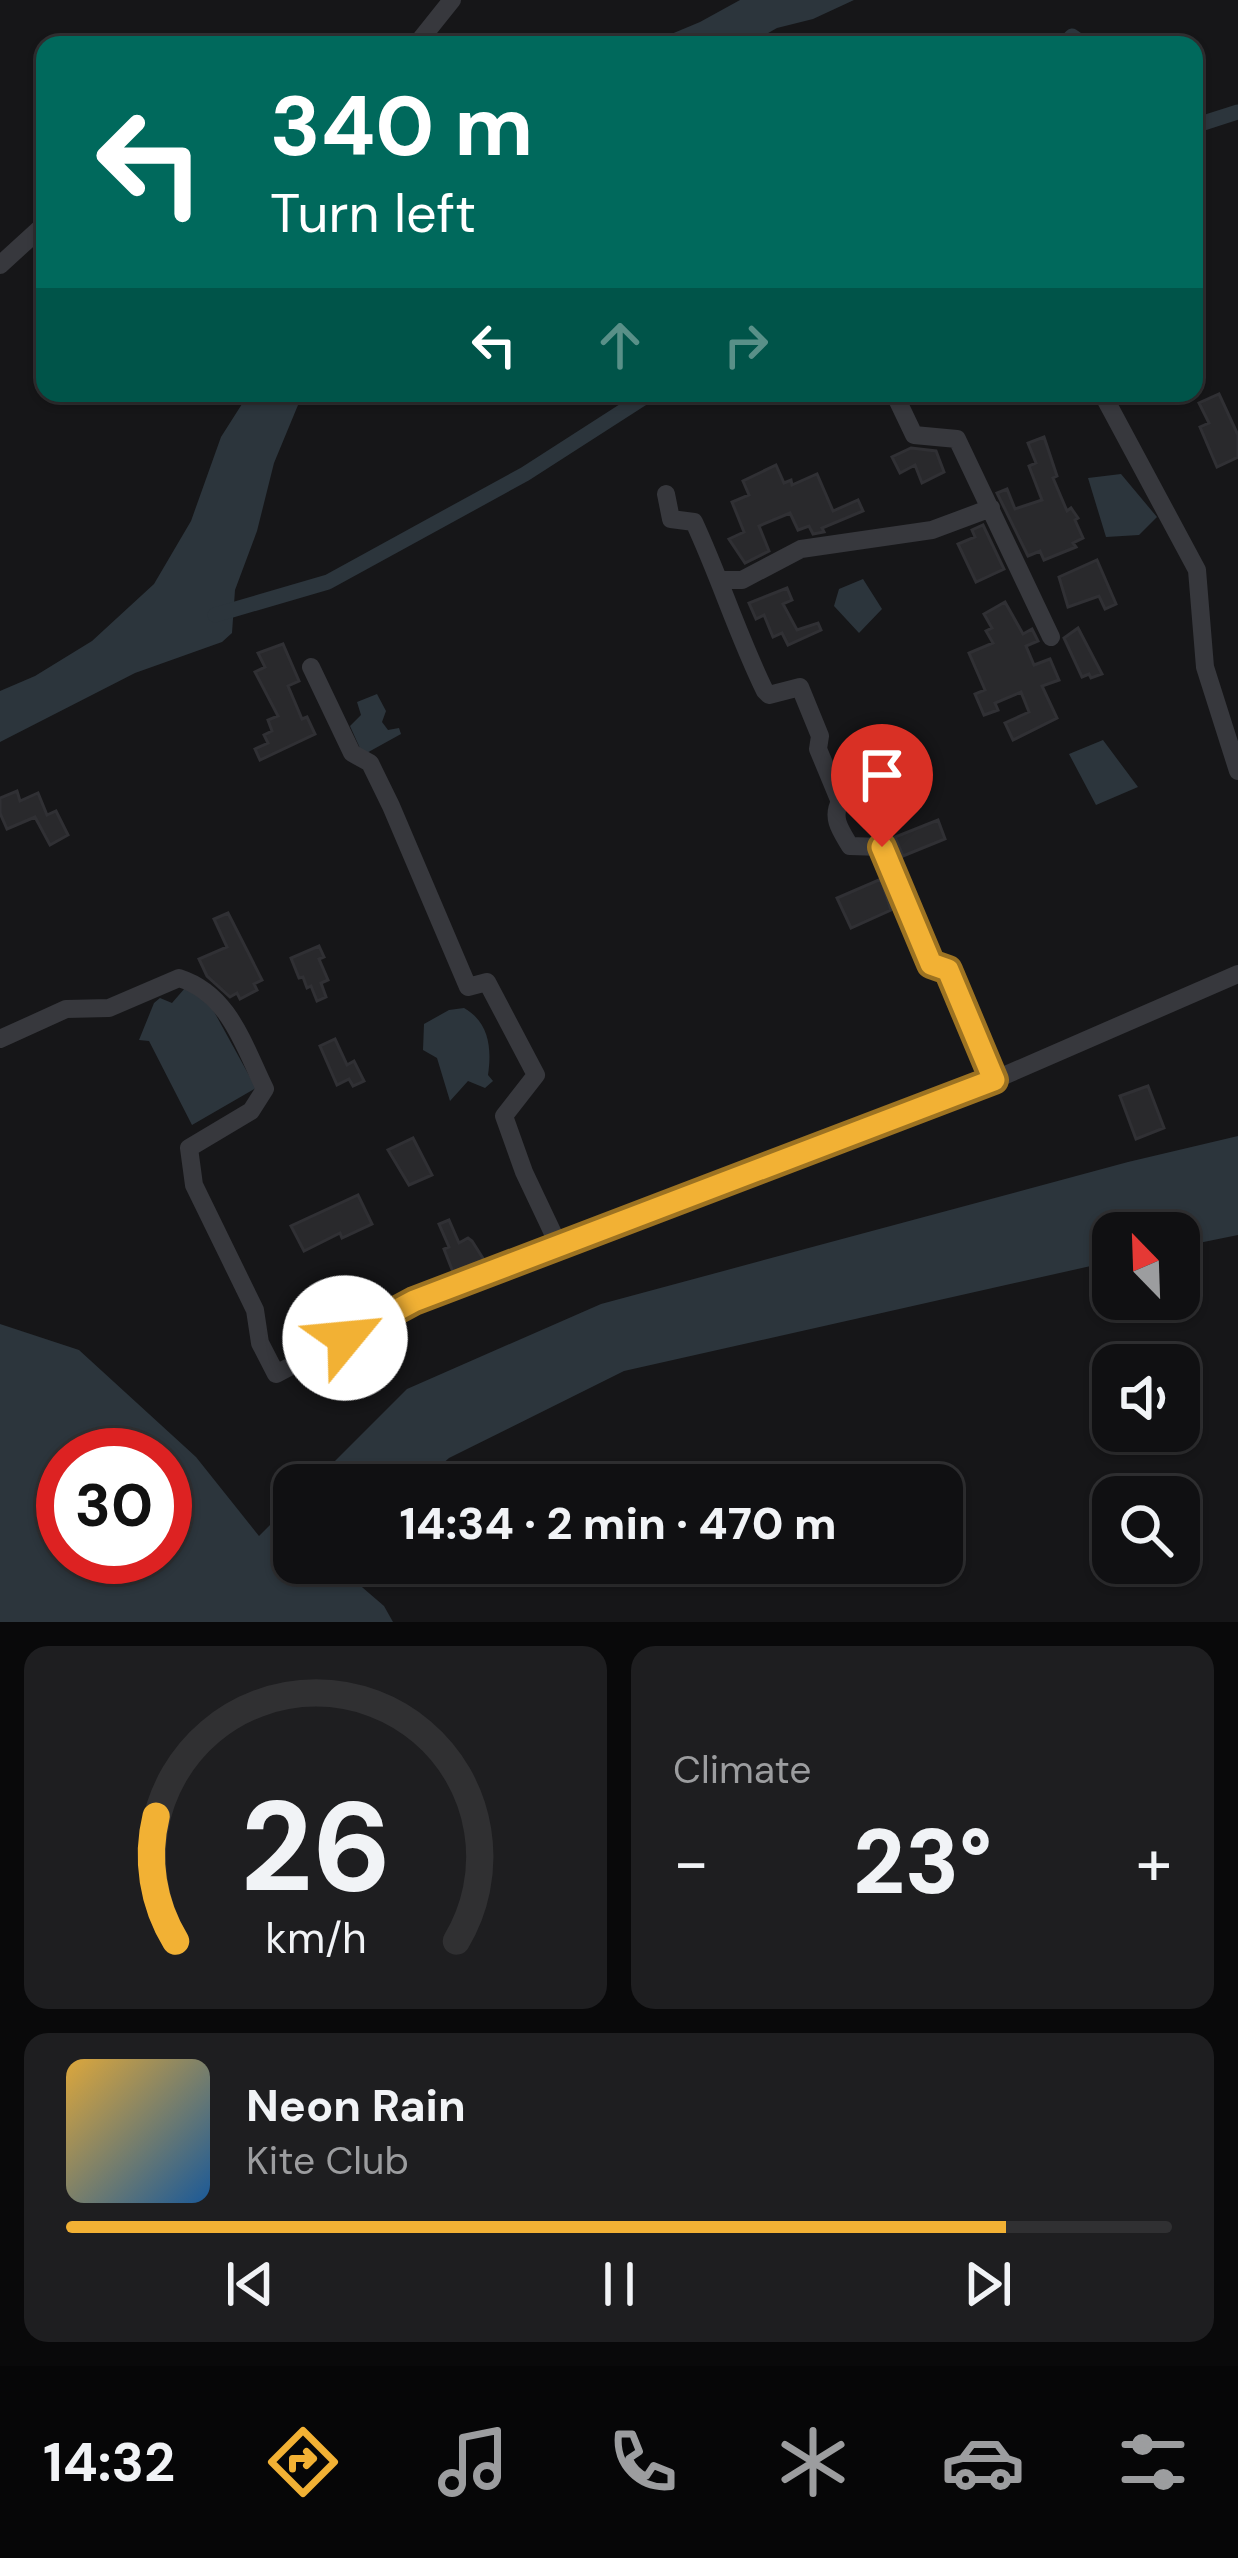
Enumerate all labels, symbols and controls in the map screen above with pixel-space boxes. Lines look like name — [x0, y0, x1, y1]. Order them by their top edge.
text: 340 m — [270, 72, 533, 181]
icon: left — [72, 84, 228, 240]
text: Turn left — [270, 178, 476, 249]
icon: left — [461, 312, 527, 378]
icon: ahead — [587, 312, 653, 378]
icon: right — [713, 312, 779, 378]
pin — [831, 724, 933, 847]
icon: arrive — [849, 742, 915, 808]
north arrow — [1092, 1212, 1200, 1320]
map controls — [1092, 1212, 1200, 1584]
position arrow — [282, 1275, 408, 1401]
button: sound — [1092, 1344, 1200, 1452]
speed limit sign: 30 — [36, 1428, 192, 1584]
button: search — [1092, 1476, 1200, 1584]
text: 14:34 · 2 min · 470 m — [399, 1494, 837, 1553]
text: Climate — [673, 1744, 811, 1795]
text: 26 — [240, 1766, 391, 1929]
text: 23° — [853, 1804, 992, 1921]
text: − — [673, 1820, 709, 1905]
text: + — [1136, 1820, 1172, 1905]
text: km/h — [265, 1909, 366, 1965]
text: Neon Rain — [246, 2076, 466, 2135]
text: Kite Club — [246, 2135, 409, 2186]
icon: previous — [217, 2251, 283, 2317]
icon: pause — [586, 2251, 652, 2317]
icon: next — [955, 2251, 1021, 2317]
icon: directions — [261, 2420, 345, 2504]
icon: music — [431, 2420, 515, 2504]
icon: phone — [601, 2420, 685, 2504]
icon: climate — [771, 2420, 855, 2504]
icon: car — [941, 2420, 1025, 2504]
icon: filters — [1111, 2420, 1195, 2504]
text: 14:32 — [43, 2427, 175, 2498]

